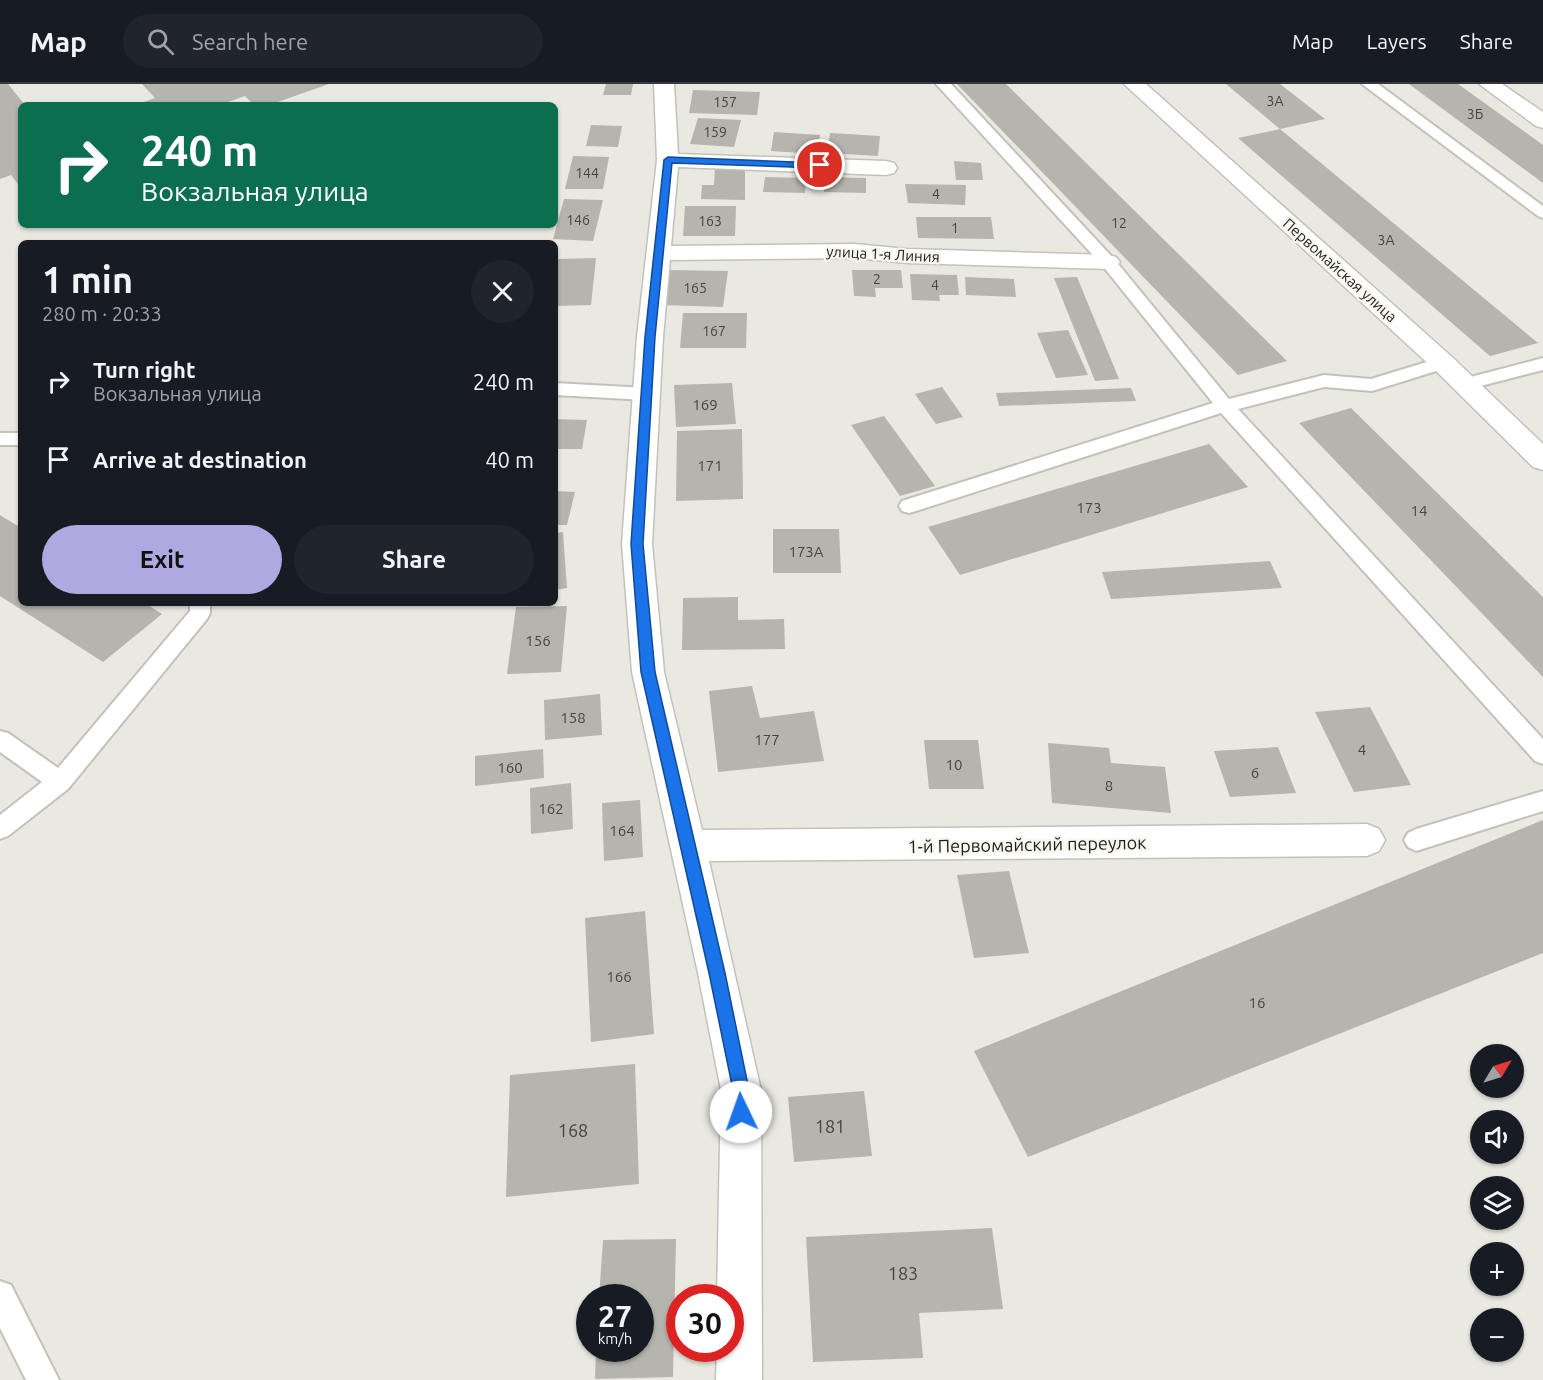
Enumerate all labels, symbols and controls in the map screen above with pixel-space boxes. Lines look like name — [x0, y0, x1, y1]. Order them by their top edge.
search box — [123, 14, 543, 68]
icon: search — [144, 25, 177, 58]
text: Map — [30, 26, 87, 57]
text: Search here — [192, 29, 308, 54]
text: Map — [1292, 29, 1333, 53]
text: Layers — [1366, 29, 1427, 53]
text: Share — [1460, 29, 1513, 53]
house number: 3А — [1267, 93, 1284, 109]
house number: 157 — [713, 94, 737, 110]
house number: 3Б — [1467, 106, 1483, 122]
house number: 159 — [703, 124, 727, 140]
icon: right — [42, 126, 120, 204]
text: 240 m — [141, 127, 258, 174]
pin — [794, 139, 845, 190]
icon: arrive — [803, 148, 836, 181]
house number: 144 — [575, 165, 599, 181]
text: Вокзальная улица — [141, 176, 369, 206]
house number: 4 — [932, 186, 940, 202]
house number: 146 — [566, 212, 590, 228]
house number: 163 — [698, 213, 722, 229]
house number: 12 — [1111, 215, 1127, 231]
street label: Первомайская улица — [1280, 215, 1400, 325]
house number: 1 — [951, 220, 959, 236]
house number: 3А — [1378, 232, 1395, 248]
street label: улица 1-я Линия — [826, 243, 940, 265]
text: 1 min — [42, 259, 133, 300]
button: close — [471, 260, 534, 323]
house number: 2 — [873, 271, 881, 287]
house number: 4 — [931, 277, 939, 293]
house number: 165 — [683, 280, 707, 296]
text: 280 m · 20:33 — [42, 302, 162, 325]
house number: 167 — [702, 323, 726, 339]
text: Turn right — [93, 357, 195, 382]
icon: right — [42, 365, 75, 398]
text: 240 m — [473, 369, 534, 394]
text: Вокзальная улица — [93, 382, 262, 405]
house number: 169 — [692, 396, 718, 413]
icon: arrive — [42, 443, 75, 476]
text: Arrive at destination — [93, 447, 307, 472]
text: 40 m — [485, 447, 534, 472]
house number: 171 — [697, 457, 723, 474]
house number: 173 — [1076, 499, 1102, 516]
house number: 14 — [1411, 502, 1427, 519]
button: Exit — [42, 525, 282, 594]
button: Share — [294, 525, 534, 594]
house number: 173А — [788, 543, 824, 560]
house number: 156 — [525, 632, 551, 649]
house number: 158 — [560, 709, 586, 726]
house number: 177 — [754, 731, 780, 748]
house number: 4 — [1358, 741, 1366, 758]
house number: 10 — [946, 756, 962, 773]
house number: 160 — [497, 759, 523, 776]
house number: 6 — [1251, 764, 1259, 781]
house number: 8 — [1105, 777, 1113, 794]
house number: 162 — [538, 800, 564, 817]
house number: 164 — [609, 822, 635, 839]
street label: 1-й Первомайский переулок — [907, 832, 1147, 856]
house number: 166 — [606, 968, 632, 985]
house number: 16 — [1249, 994, 1265, 1011]
north arrow — [1470, 1044, 1524, 1098]
map controls — [1470, 1044, 1524, 1362]
position arrow — [709, 1080, 773, 1144]
button: sound — [1470, 1110, 1524, 1164]
house number: 181 — [815, 1116, 845, 1136]
house number: 168 — [558, 1120, 588, 1140]
button: layers — [1470, 1176, 1524, 1230]
button: + — [1470, 1242, 1524, 1296]
house number: 183 — [888, 1263, 918, 1283]
speed limit sign: 30 — [666, 1284, 744, 1362]
text: 27 — [598, 1299, 632, 1333]
button: − — [1470, 1308, 1524, 1362]
text: km/h — [598, 1330, 632, 1347]

